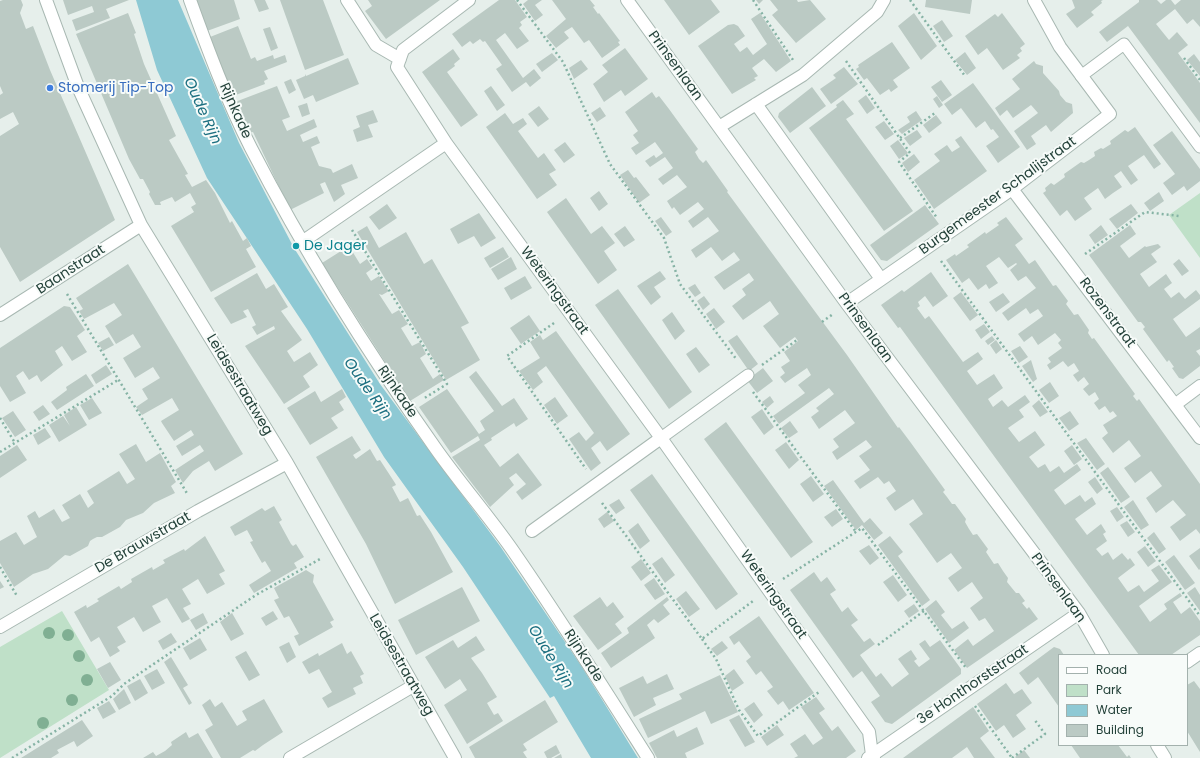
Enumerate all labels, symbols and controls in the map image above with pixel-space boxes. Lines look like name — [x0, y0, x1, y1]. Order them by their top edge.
street label: Prinsenlaan — [644, 28, 706, 104]
water label: Oude Rijn — [179, 75, 225, 147]
place label: Stomerij Tip-Top — [58, 80, 173, 96]
street label: Rijnkade — [215, 81, 255, 141]
marker: Stomerij Tip-Top — [45, 83, 55, 93]
street label: Burgemeester Schalijstraat — [916, 133, 1080, 259]
place label: De Jager — [304, 238, 367, 254]
marker: De Jager — [291, 241, 301, 251]
street label: Baanstraat — [34, 242, 108, 298]
street label: Weteringstraat — [516, 244, 592, 338]
street label: Rozenstraat — [1075, 275, 1139, 351]
street label: Prinsenlaan — [834, 290, 896, 366]
street label: Leidsestraatweg — [202, 331, 276, 439]
water label: Oude Rijn — [339, 355, 395, 423]
street label: Rijnkade — [373, 363, 421, 421]
street label: De Brauwstraat — [92, 509, 194, 577]
street label: Weteringstraat — [736, 547, 810, 643]
street label: Prinsenlaan — [1027, 550, 1089, 626]
street label: Leidsestraatweg — [365, 611, 437, 719]
water label: Oude Rijn — [523, 622, 577, 692]
street label: Rijnkade — [560, 627, 606, 685]
street label: 3e Honthorststraat — [914, 642, 1032, 728]
legend — [1058, 654, 1188, 746]
text: Road — [1096, 661, 1127, 678]
text: Park — [1096, 681, 1122, 698]
text: Water — [1096, 701, 1132, 718]
text: Building — [1096, 721, 1144, 738]

